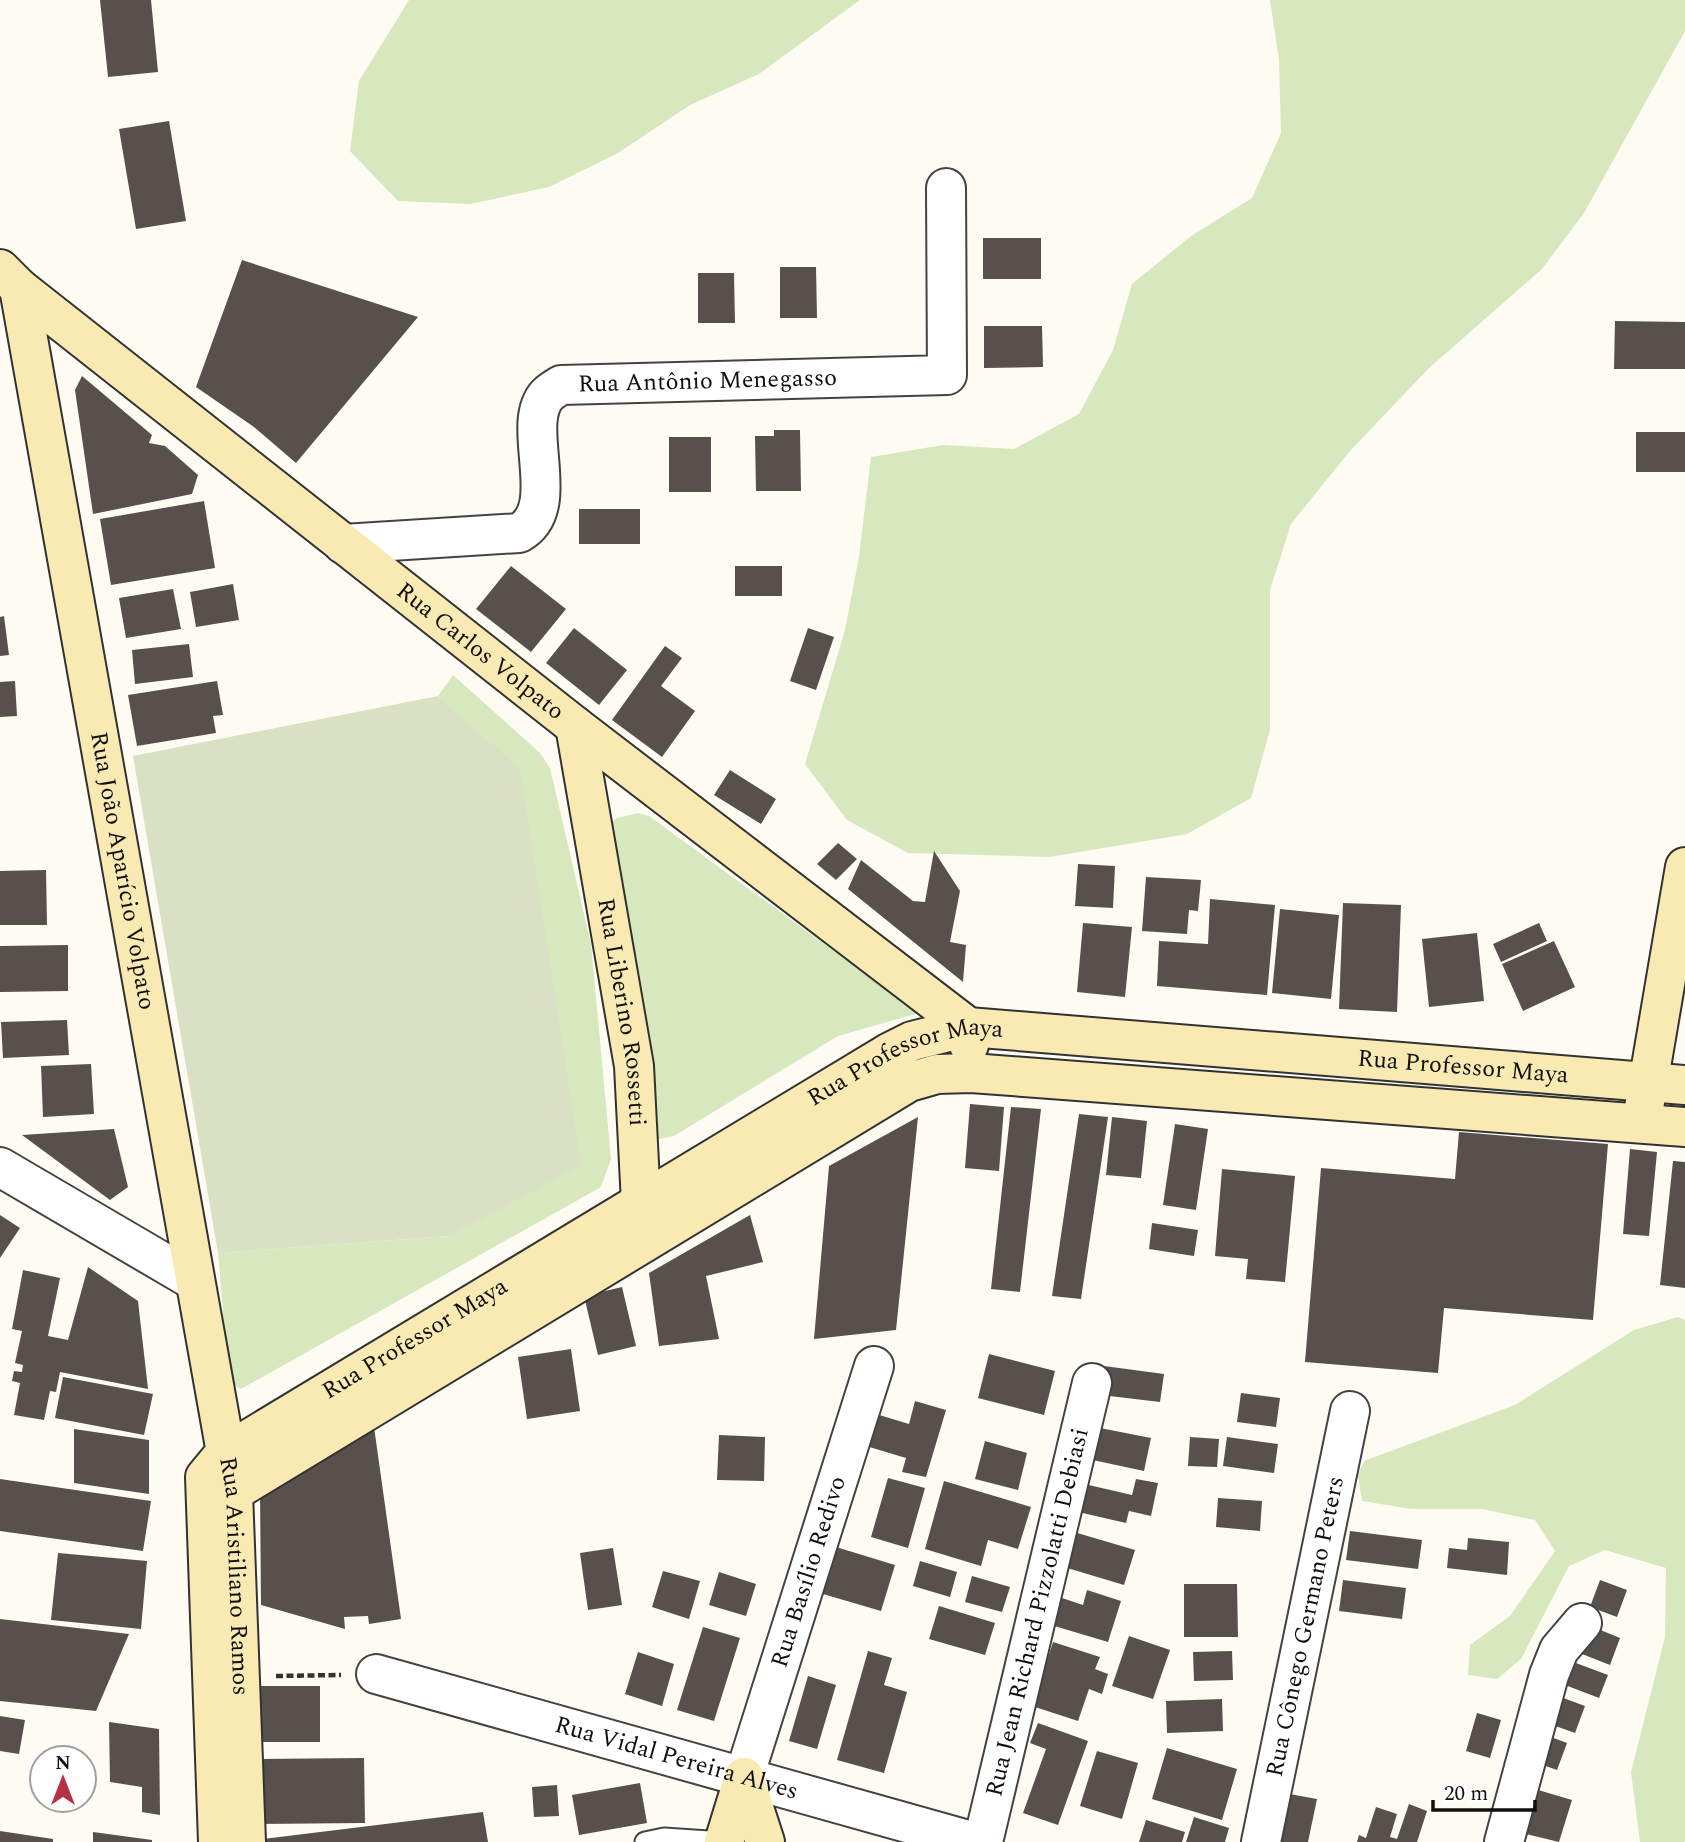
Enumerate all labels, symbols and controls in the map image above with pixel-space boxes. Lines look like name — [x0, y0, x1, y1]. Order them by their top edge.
street label: Rua Antônio Menegasso — [578, 360, 838, 403]
street label: Rua Carlos Volpato — [388, 574, 572, 729]
street label: Rua João Aparício Volpato — [80, 729, 165, 1013]
street label: Rua Liberino Rossetti — [587, 895, 655, 1127]
street label: Rua Professor Maya — [800, 1009, 1005, 1116]
street label: Rua Professor Maya — [1356, 1041, 1570, 1094]
street label: Rua Professor Maya — [315, 1269, 515, 1409]
street label: Rua Jean Richard Pizzolatti Debiasi — [976, 1424, 1099, 1800]
street label: Rua Aristiliano Ramos — [209, 1454, 259, 1696]
street label: Rua Basílio Redivo — [762, 1472, 856, 1672]
street label: Rua Cônego Germano Peters — [1257, 1473, 1354, 1780]
street label: Rua Vidal Pereira Alves — [550, 1707, 802, 1810]
north arrow — [28, 1744, 98, 1814]
text: N — [55, 1749, 71, 1778]
scale bar — [1433, 1769, 1534, 1813]
text: 20 m — [1444, 1778, 1488, 1810]

